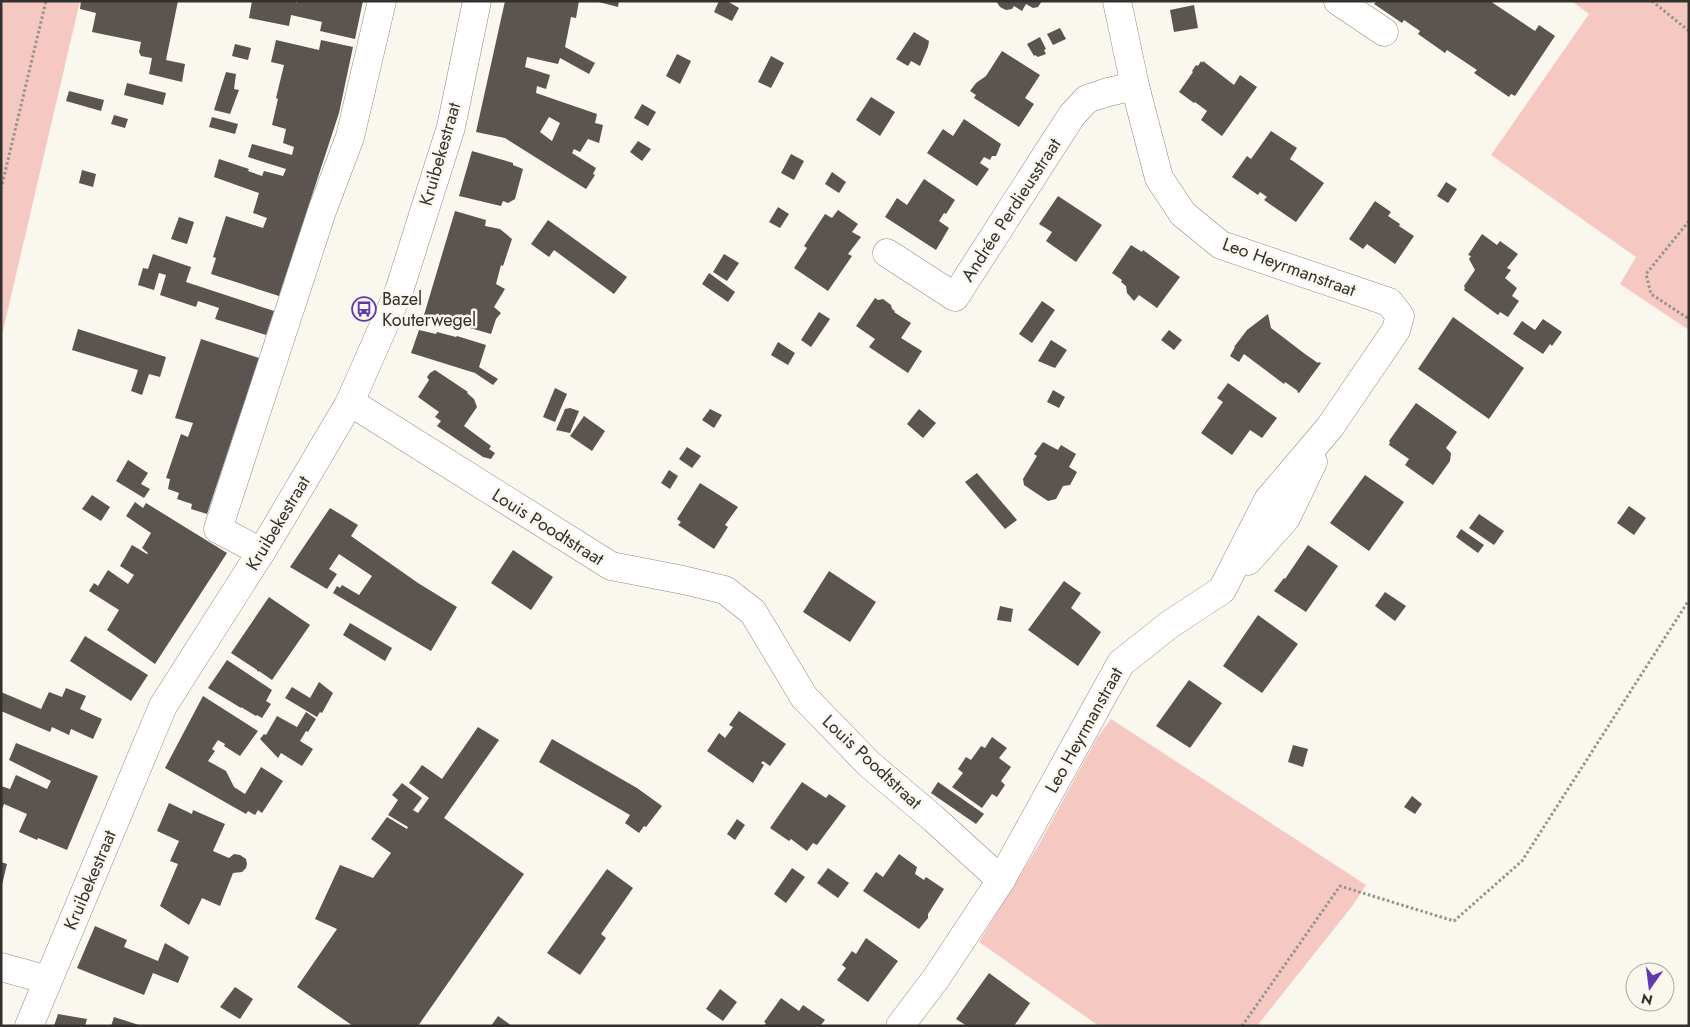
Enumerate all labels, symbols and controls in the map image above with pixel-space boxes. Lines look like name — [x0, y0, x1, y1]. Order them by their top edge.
street label: Kruibekestraat — [413, 99, 467, 209]
street label: Andrée Perdieusstraat — [955, 133, 1068, 287]
street label: Leo Heyrmanstraat — [1219, 231, 1360, 303]
place label: Bazel Kouterwegel — [382, 286, 476, 333]
bus stop icon: Bazel Kouterwegel — [351, 296, 377, 322]
street label: Kruibekestraat — [239, 470, 317, 575]
street label: Louis Poodtstraat — [487, 482, 610, 572]
street label: Leo Heyrmanstraat — [1039, 662, 1130, 798]
street label: Louis Poodtstraat — [816, 709, 928, 816]
street label: Kruibekestraat — [57, 825, 123, 934]
north arrow — [1625, 962, 1675, 1012]
text: N — [1639, 989, 1655, 1011]

